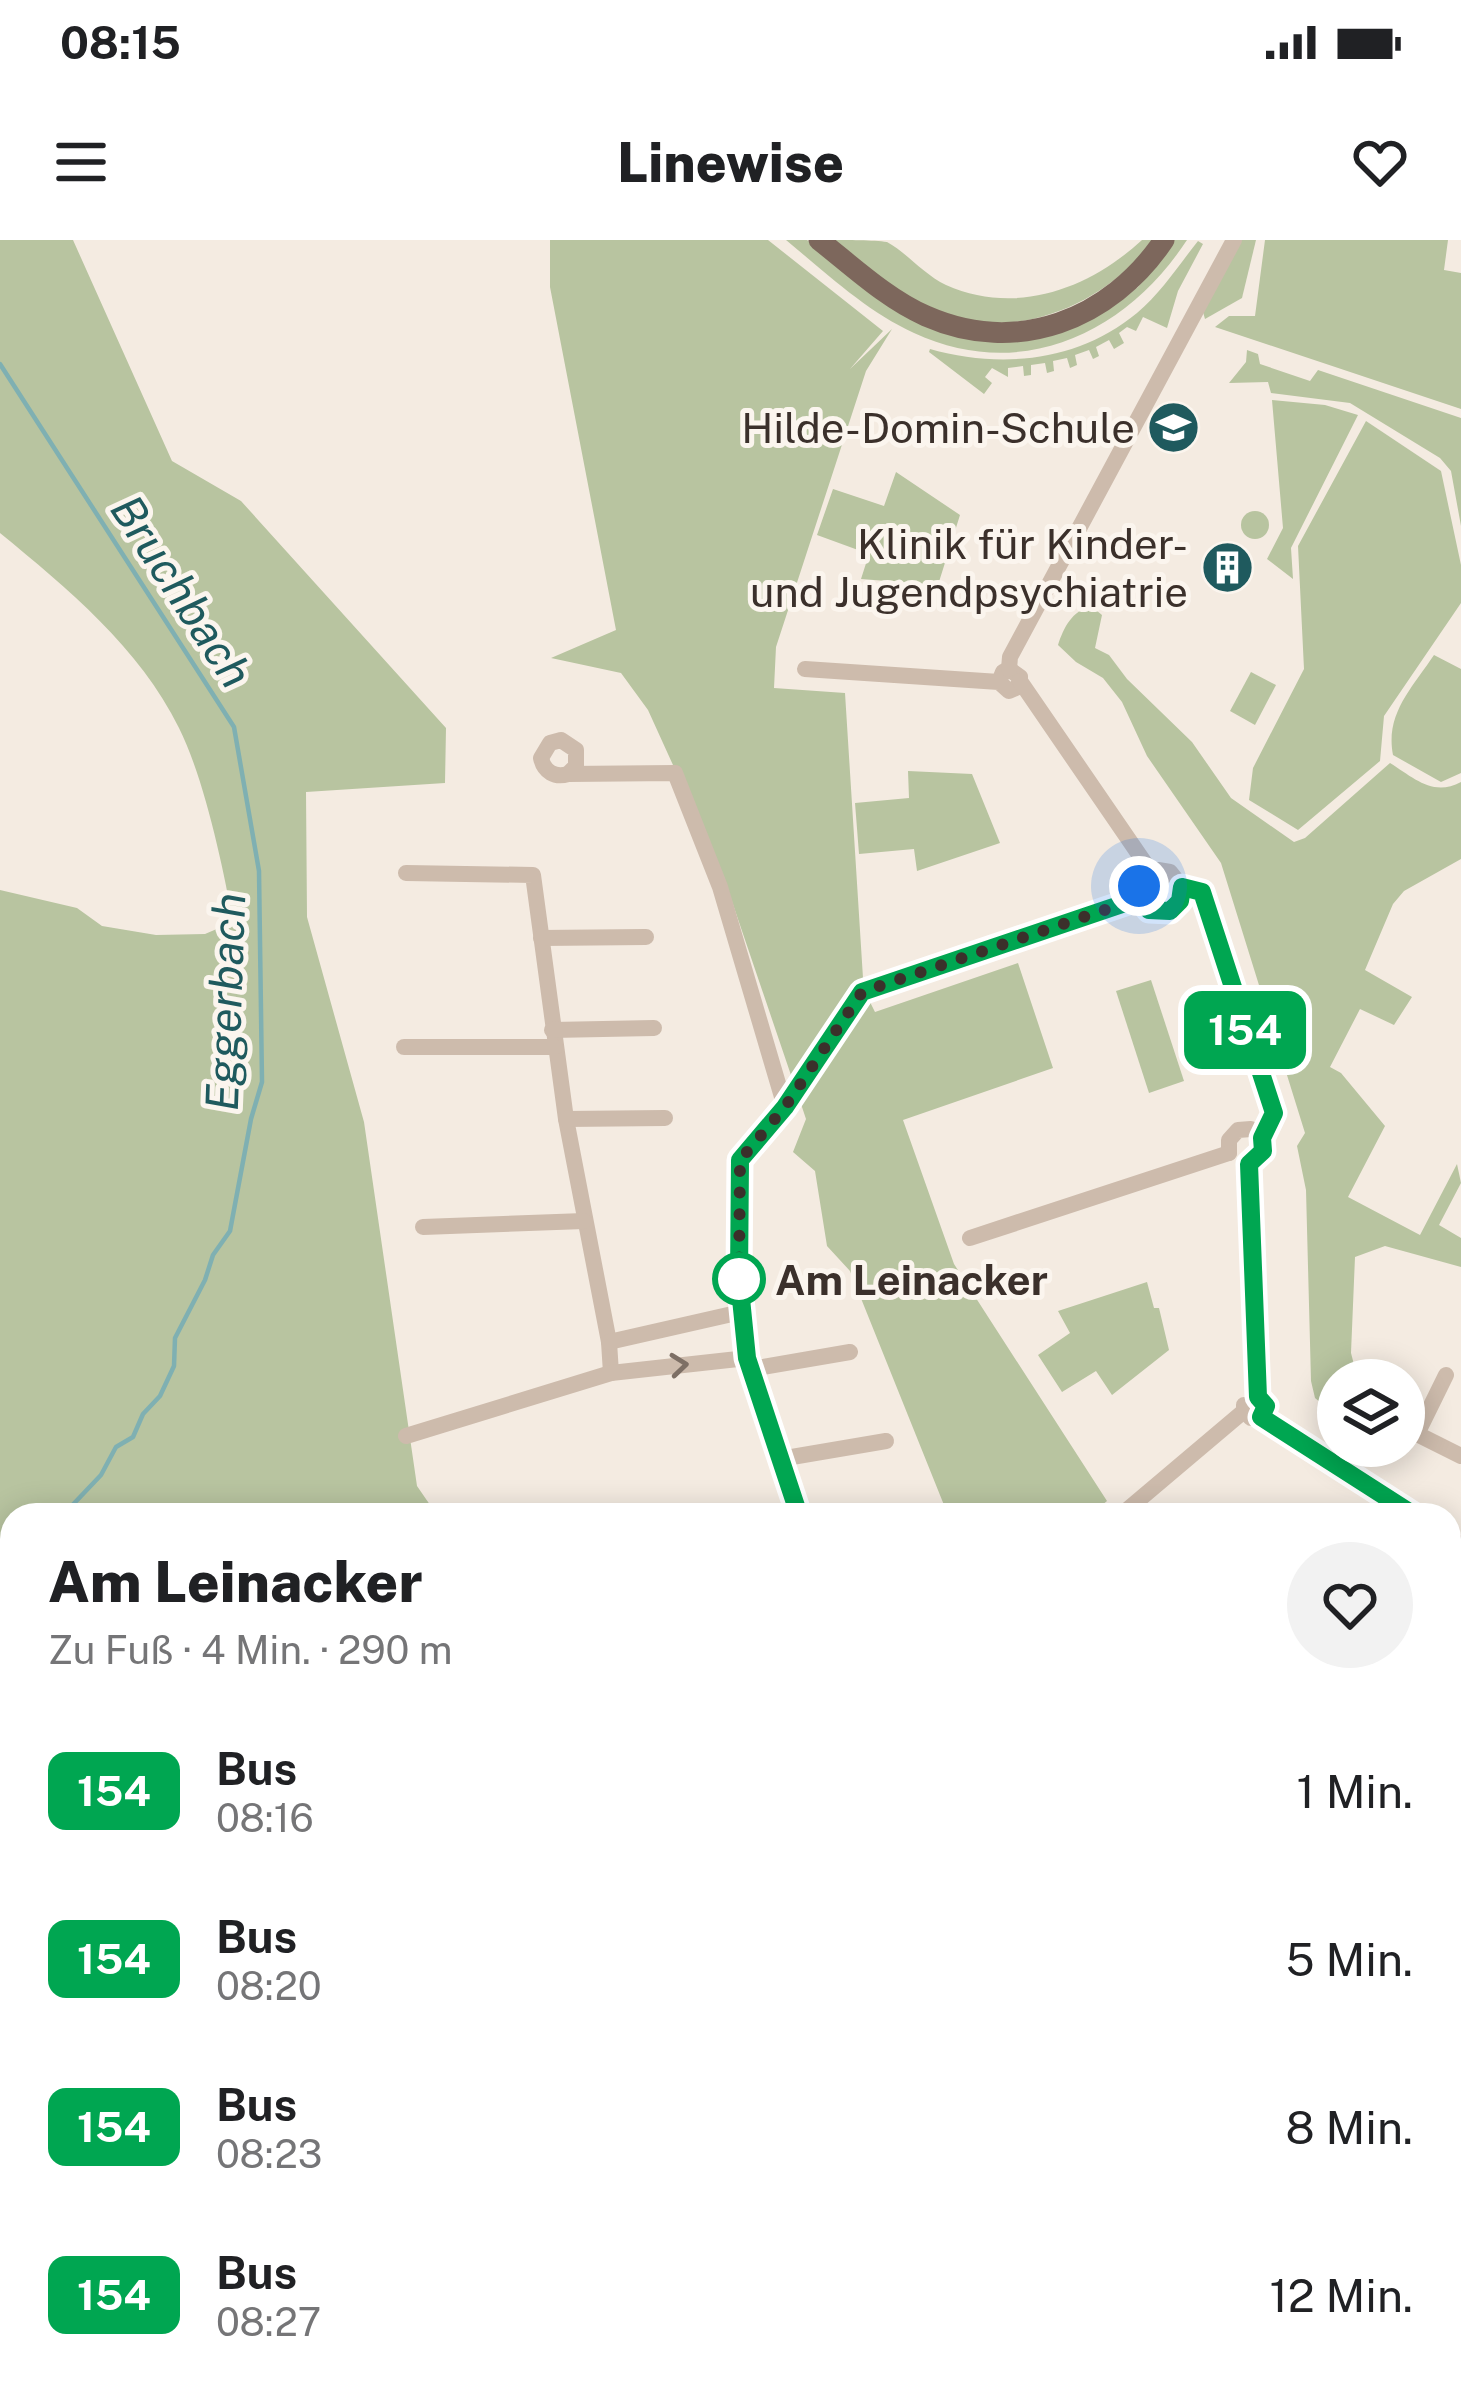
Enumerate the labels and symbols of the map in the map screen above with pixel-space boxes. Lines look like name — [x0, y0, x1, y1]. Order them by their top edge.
school or university icon: Hilde-Domin-Schule — [1146, 399, 1202, 455]
place label: Hilde-Domin-Schule — [741, 403, 1135, 452]
water label: Bruchbach — [100, 485, 264, 697]
place label: Klinik für Kinder- und Jugendpsychiatrie — [750, 519, 1188, 616]
building icon: Klinik für Kinder- und Jugendpsychiatrie — [1199, 539, 1255, 595]
your location — [1109, 856, 1169, 916]
water label: Eggerbach — [195, 892, 255, 1112]
line badge: 154 — [1176, 991, 1314, 1069]
marker: Am Leinacker — [714, 1254, 764, 1304]
place label: Am Leinacker — [775, 1255, 1048, 1304]
one-way arrow — [669, 1353, 689, 1379]

